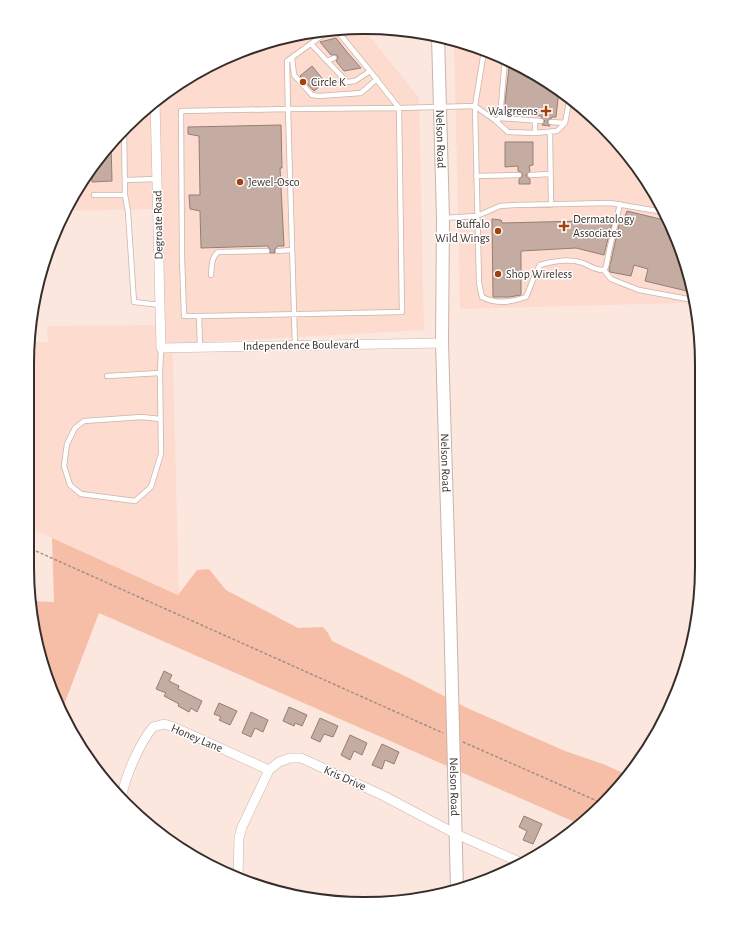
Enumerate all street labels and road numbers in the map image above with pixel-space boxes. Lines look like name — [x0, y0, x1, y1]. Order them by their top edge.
street label: Nelson Road — [434, 109, 448, 169]
street label: Degroate Road — [151, 190, 165, 260]
street label: Independence Boulevard — [243, 338, 359, 352]
street label: Nelson Road — [439, 433, 452, 492]
street label: Honey Lane — [169, 722, 225, 755]
street label: Nelson Road — [448, 757, 461, 816]
street label: Kris Drive — [322, 763, 368, 793]

